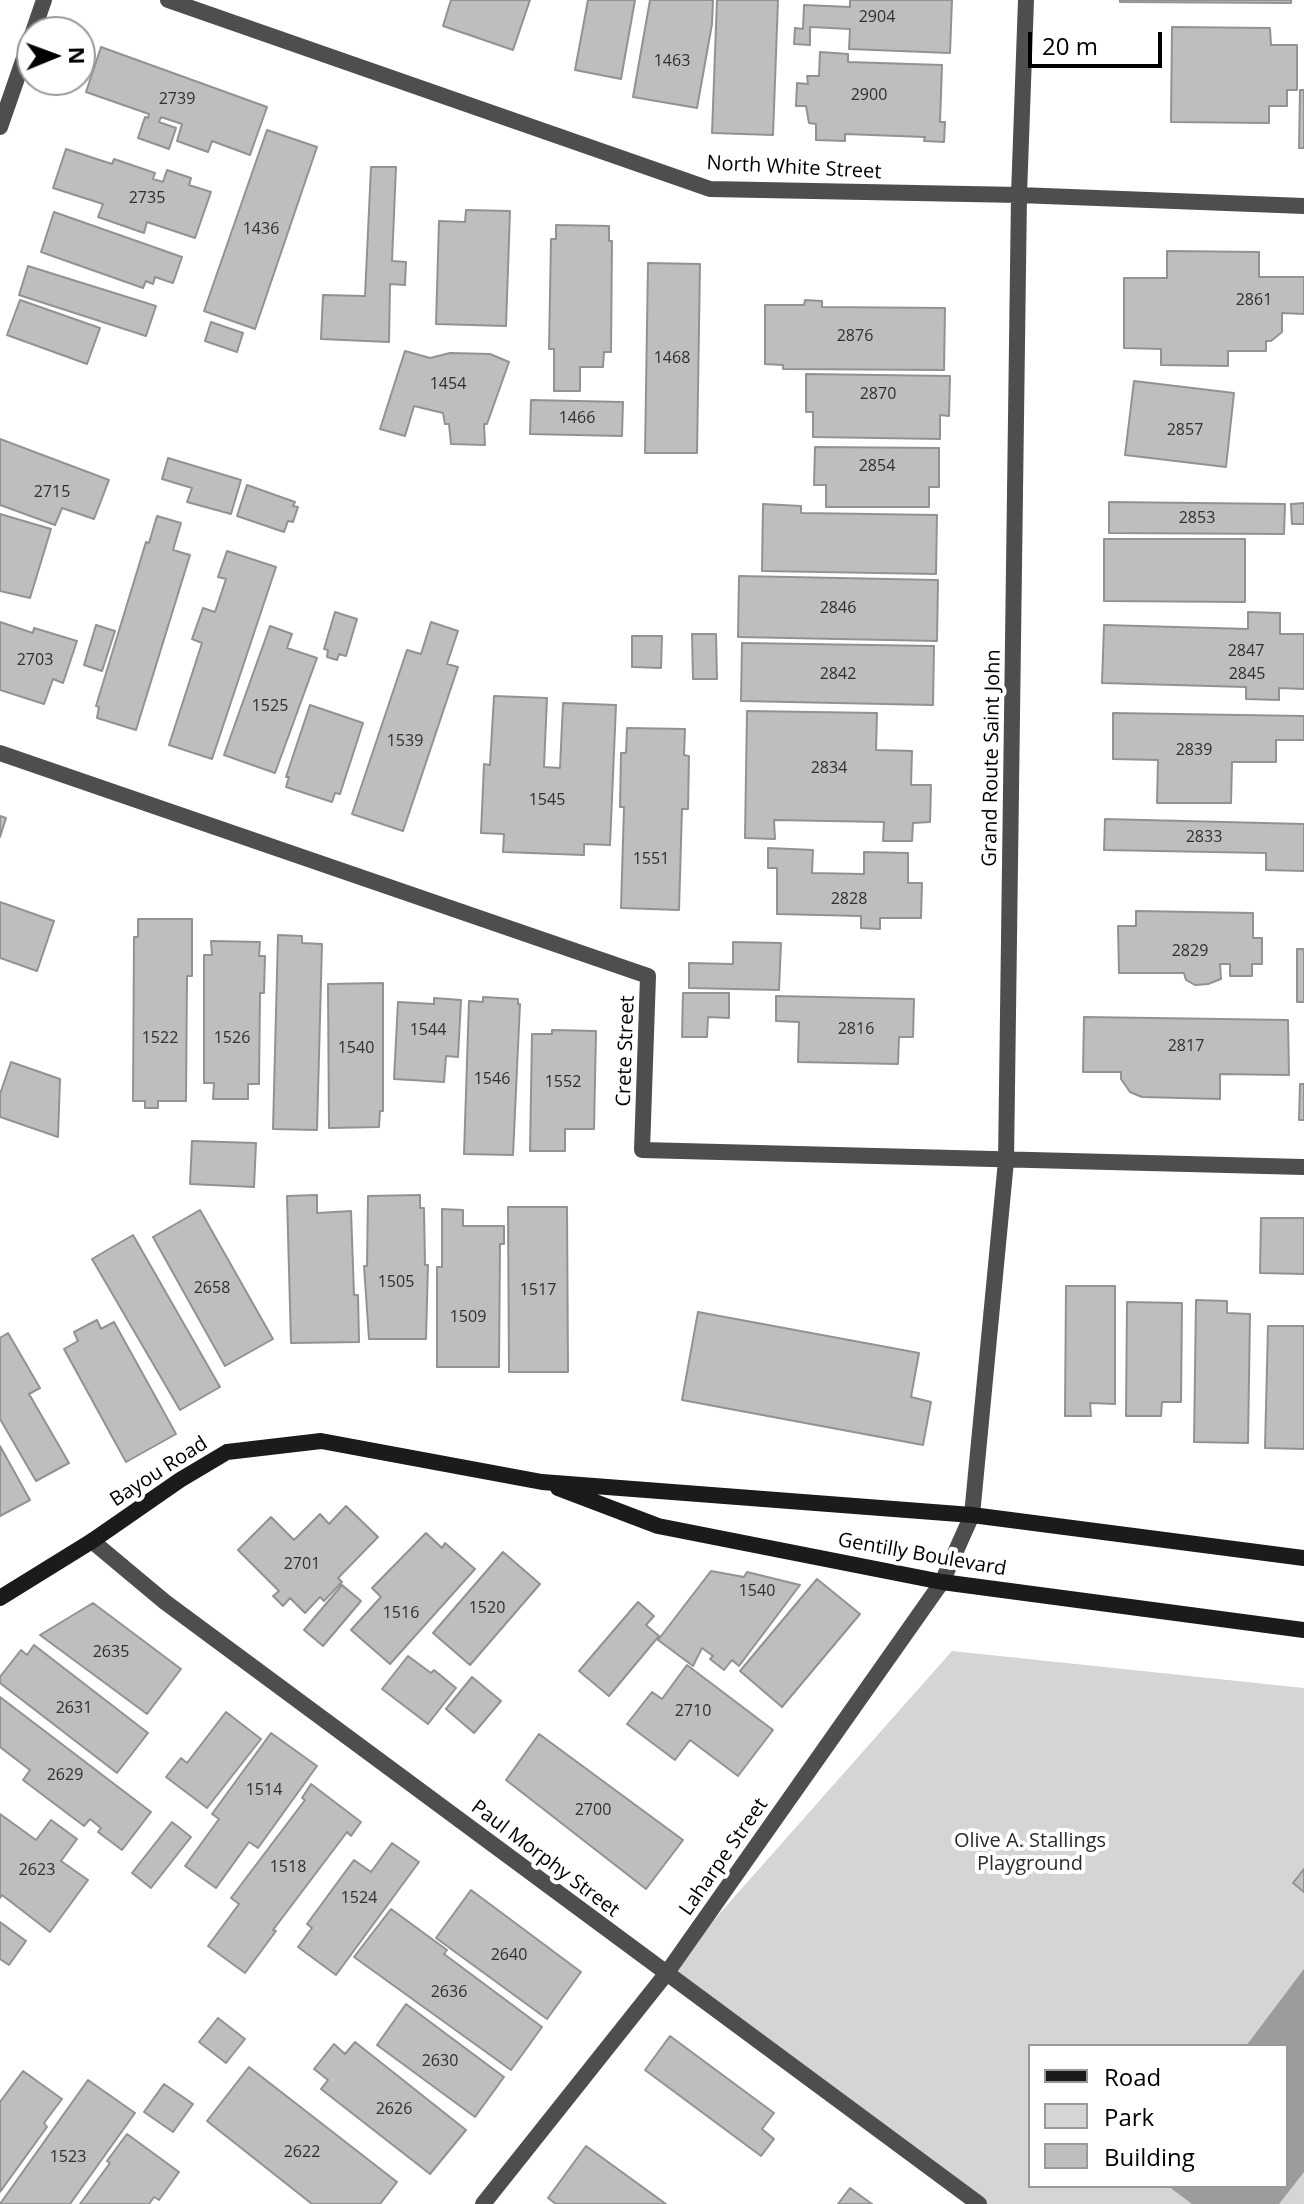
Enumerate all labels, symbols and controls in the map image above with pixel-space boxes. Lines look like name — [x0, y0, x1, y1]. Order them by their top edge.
house number: 2904 — [859, 7, 895, 27]
north arrow — [16, 16, 96, 96]
scale bar — [1032, 16, 1166, 66]
text: 20 m — [1042, 29, 1098, 62]
text: N — [63, 46, 93, 65]
house number: 1463 — [654, 51, 690, 71]
house number: 2900 — [851, 85, 887, 105]
house number: 2739 — [159, 89, 195, 109]
street label: North White Street — [706, 151, 882, 185]
house number: 2735 — [129, 188, 165, 208]
house number: 1436 — [243, 219, 279, 239]
house number: 2861 — [1236, 290, 1272, 310]
house number: 2876 — [837, 326, 873, 346]
house number: 1468 — [654, 348, 690, 368]
house number: 1454 — [430, 374, 466, 394]
house number: 2870 — [860, 384, 896, 404]
house number: 1466 — [559, 408, 595, 428]
house number: 2857 — [1167, 420, 1203, 440]
house number: 2854 — [859, 456, 895, 476]
house number: 2715 — [34, 482, 70, 502]
house number: 2853 — [1179, 508, 1215, 528]
house number: 2846 — [820, 598, 856, 618]
house number: 2847 — [1228, 641, 1264, 661]
street label: Grand Route Saint John — [978, 649, 1006, 867]
house number: 2703 — [17, 650, 53, 670]
house number: 2842 — [820, 664, 856, 684]
house number: 2845 — [1229, 664, 1265, 684]
house number: 1525 — [252, 696, 288, 716]
house number: 1539 — [387, 731, 423, 751]
house number: 2839 — [1176, 740, 1212, 760]
house number: 2834 — [811, 758, 847, 778]
house number: 1545 — [529, 790, 565, 810]
house number: 2833 — [1186, 827, 1222, 847]
house number: 1551 — [633, 849, 669, 869]
house number: 2828 — [831, 889, 867, 909]
house number: 2829 — [1172, 941, 1208, 961]
street label: Crete Street — [612, 995, 640, 1107]
house number: 2816 — [838, 1019, 874, 1039]
house number: 1544 — [410, 1020, 446, 1040]
house number: 1522 — [142, 1028, 178, 1048]
house number: 1526 — [214, 1028, 250, 1048]
house number: 2817 — [1168, 1036, 1204, 1056]
house number: 1540 — [338, 1038, 374, 1058]
house number: 1546 — [474, 1069, 510, 1089]
house number: 1552 — [545, 1072, 581, 1092]
house number: 1505 — [378, 1272, 414, 1292]
house number: 2658 — [194, 1278, 230, 1298]
house number: 1517 — [520, 1280, 556, 1300]
house number: 1509 — [450, 1307, 486, 1327]
street label: Bayou Road — [106, 1432, 212, 1512]
street label: Gentilly Boulevard — [836, 1528, 1008, 1582]
house number: 2701 — [284, 1554, 320, 1574]
house number: 1540 — [739, 1581, 775, 1601]
house number: 1520 — [469, 1598, 505, 1618]
house number: 1516 — [383, 1603, 419, 1623]
house number: 2635 — [93, 1642, 129, 1662]
house number: 2631 — [56, 1698, 92, 1718]
house number: 2710 — [675, 1701, 711, 1721]
house number: 2629 — [47, 1765, 83, 1785]
house number: 1514 — [246, 1780, 282, 1800]
street label: Laharpe Street — [675, 1794, 773, 1920]
street label: Paul Morphy Street — [466, 1795, 624, 1923]
house number: 2700 — [575, 1800, 611, 1820]
park label: Olive A. Stallings Playground — [954, 1829, 1106, 1876]
house number: 1518 — [270, 1857, 306, 1877]
house number: 2623 — [19, 1860, 55, 1880]
house number: 1524 — [341, 1888, 377, 1908]
house number: 2640 — [491, 1945, 527, 1965]
house number: 2636 — [431, 1982, 467, 2002]
legend — [1028, 2044, 1288, 2188]
house number: 2630 — [422, 2051, 458, 2071]
text: Road — [1104, 2060, 1161, 2093]
house number: 2626 — [376, 2099, 412, 2119]
text: Park — [1104, 2100, 1154, 2133]
text: Building — [1104, 2140, 1195, 2173]
house number: 2622 — [284, 2142, 320, 2162]
house number: 1523 — [50, 2147, 86, 2167]

